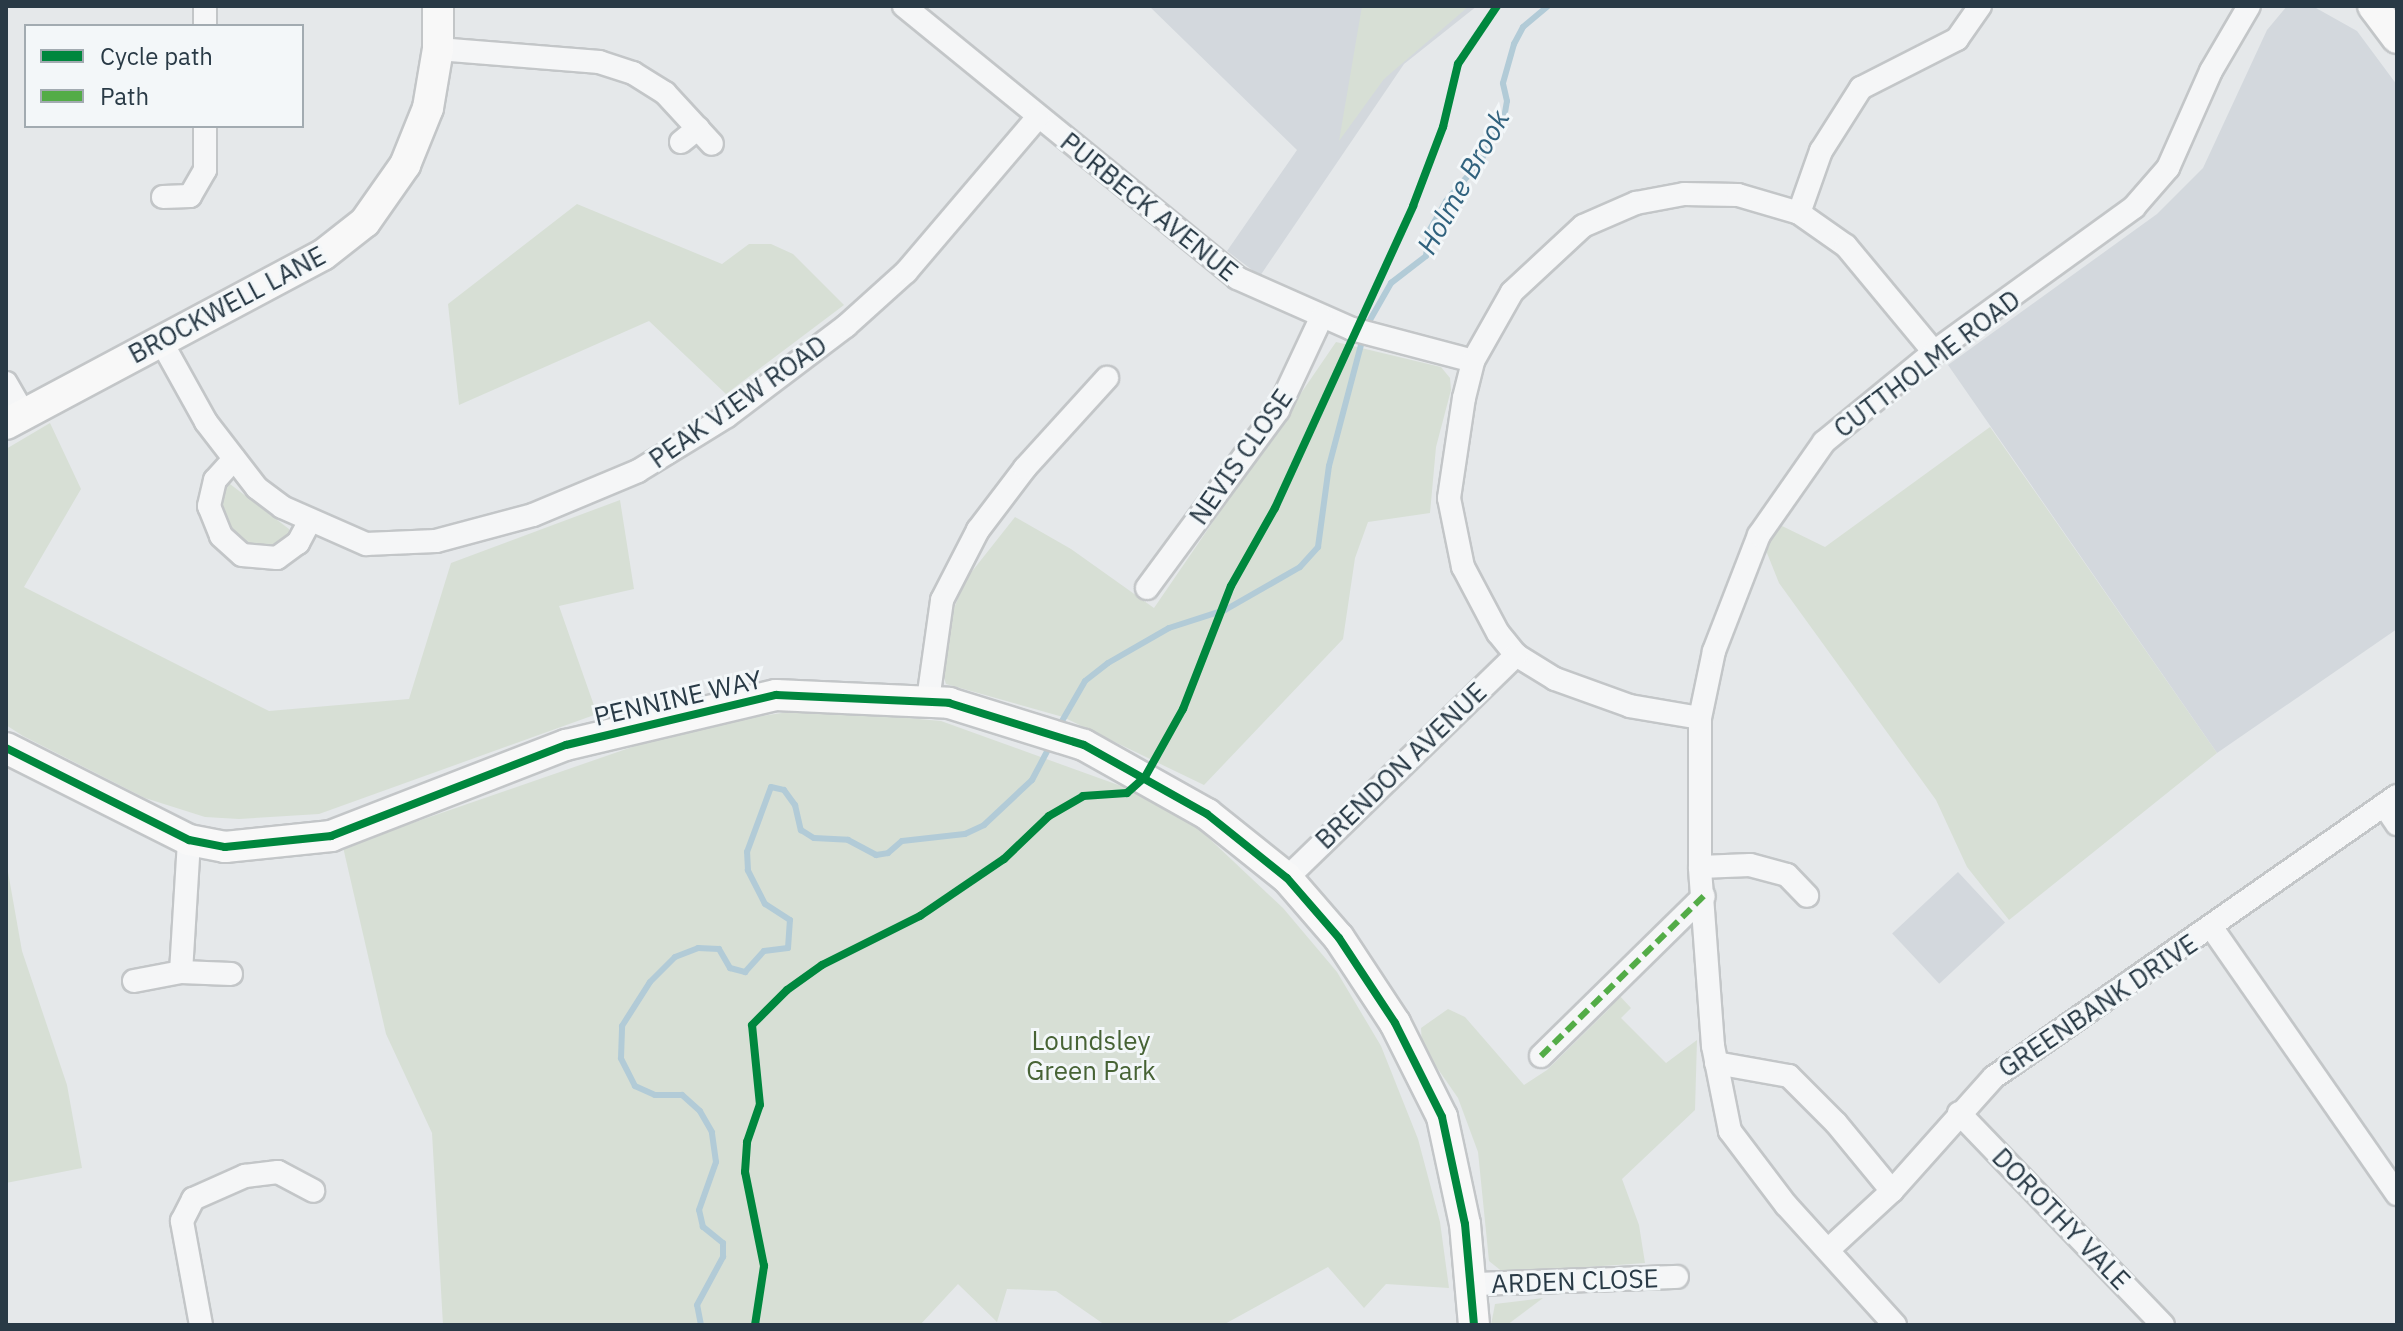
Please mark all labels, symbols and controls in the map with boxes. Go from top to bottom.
legend [24,24,304,128]
text: Cycle path [100,40,213,72]
text: Path [100,80,149,112]
water label: Holme Brook [1410,104,1516,260]
street label: PURBECK AVENUE [1054,126,1244,288]
street label: BROCKWELL LANE [123,240,331,370]
street label: CUTTHOLME ROAD [1828,284,2026,444]
street label: PEAK VIEW ROAD [643,329,833,475]
street label: NEVIS CLOSE [1183,383,1299,531]
street label: PENNINE WAY [591,664,765,732]
street label: BRENDON AVENUE [1309,677,1493,855]
street label: GREENBANK DRIVE [1993,928,2203,1084]
park label: Loundsley Green Park [1026,1025,1156,1086]
street label: DOROTHY VALE [1986,1142,2136,1296]
street label: ARDEN CLOSE [1491,1262,1659,1300]

